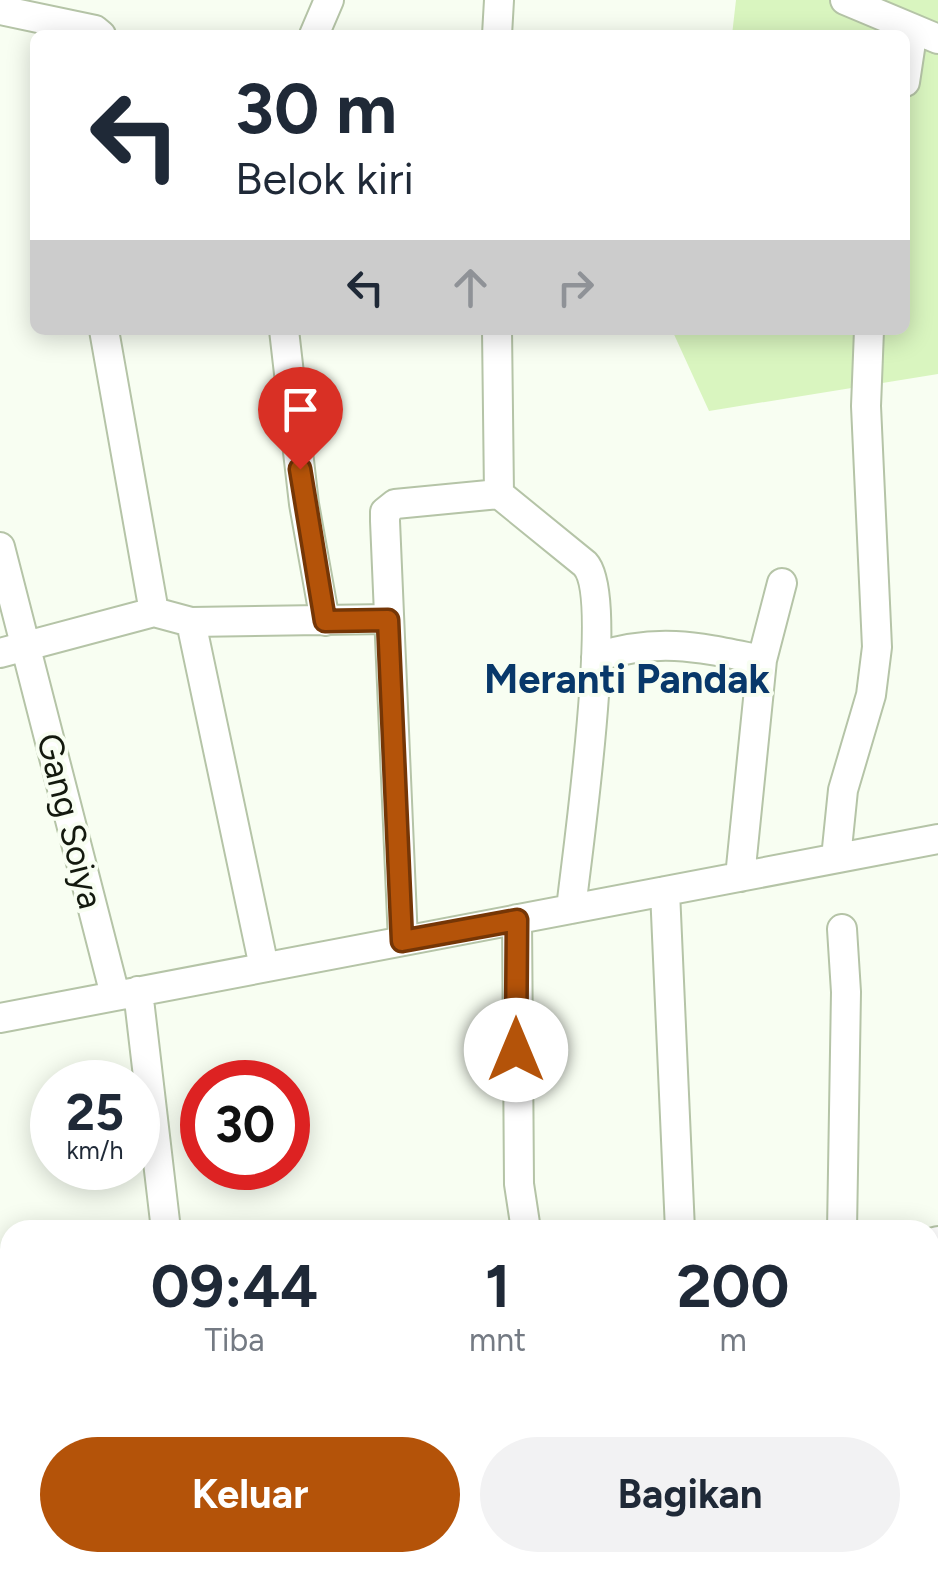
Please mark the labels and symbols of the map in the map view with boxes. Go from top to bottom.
pin [258,367,343,470]
district label: Meranti Pandak [484,655,771,703]
street label: Gang Soiya [28,729,112,913]
position arrow [464,998,568,1102]
speed limit sign: 30 [180,1060,310,1190]

